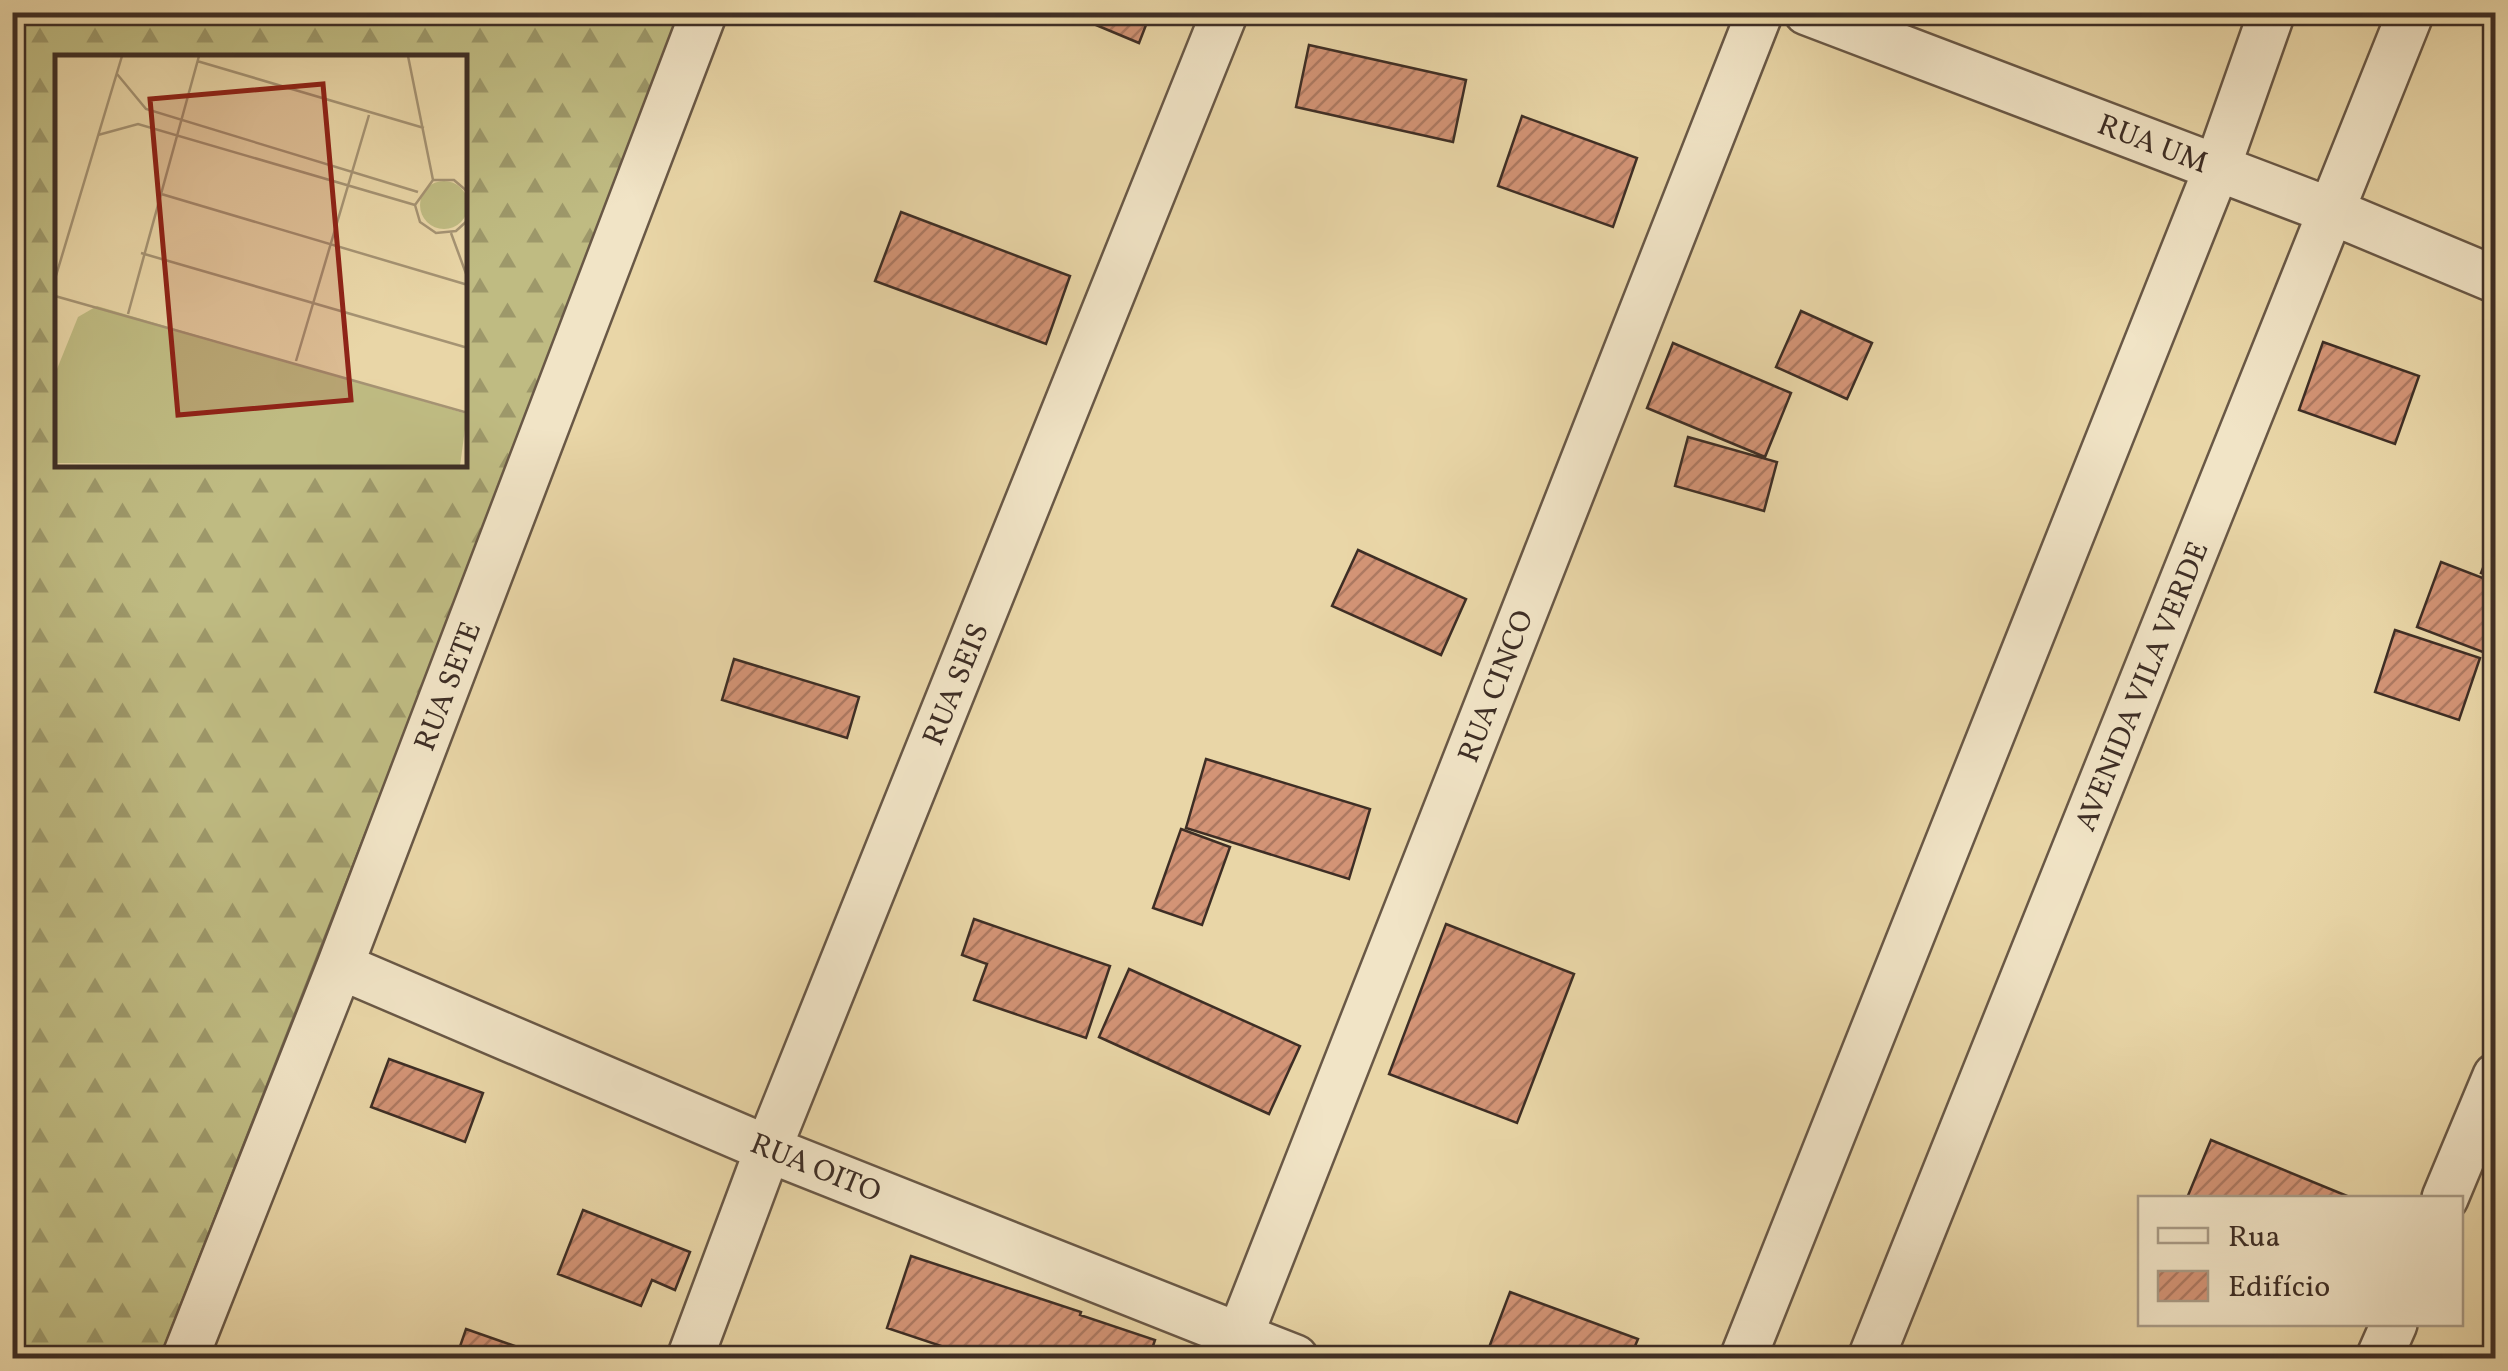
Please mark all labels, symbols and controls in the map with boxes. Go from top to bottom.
inset map [55,55,468,468]
street label: RUA UM [2091,105,2213,185]
street label: AVENIDA VILA VERDE [2066,536,2220,838]
street label: RUA CINCO [1449,604,1545,769]
street label: RUA SETE [405,616,493,757]
street label: RUA SEIS [913,617,1000,752]
street label: RUA OITO [744,1124,887,1214]
legend [2138,1196,2463,1326]
text: Rua [2228,1217,2280,1259]
text: Edifício [2228,1267,2330,1309]

